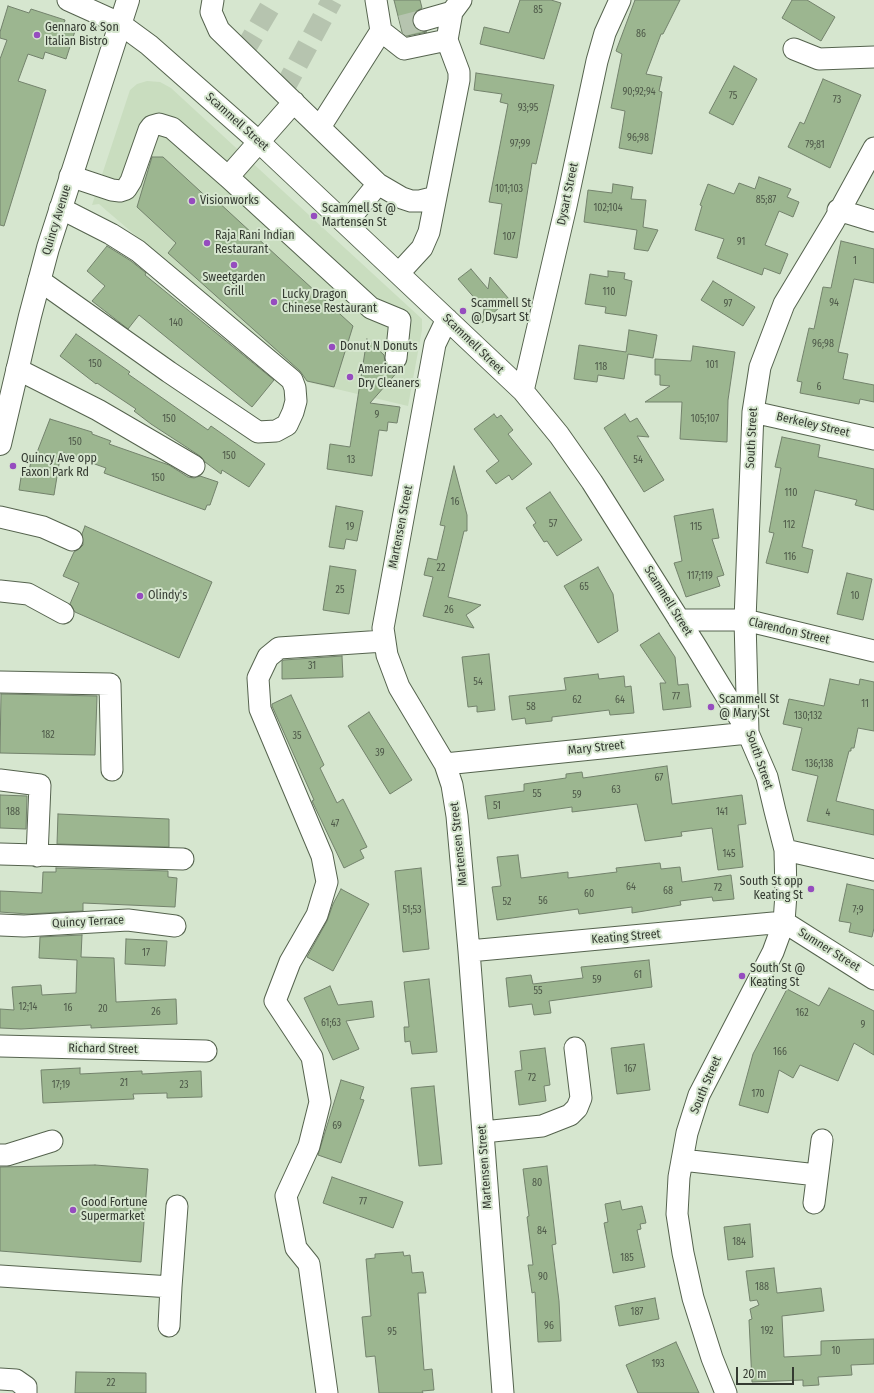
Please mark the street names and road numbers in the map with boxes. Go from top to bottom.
street label: Scammell Street [202,90,272,154]
street label: Dysart Street [554,161,582,227]
street label: Quincy Avenue [40,183,74,257]
street label: Scammell Street [439,311,507,377]
street label: South Street [743,407,761,469]
street label: Berkeley Street [775,410,851,440]
street label: Martensen Street [386,484,416,570]
street label: Scammell Street [641,563,695,639]
street label: Clarendon Street [747,615,831,647]
street label: South Street [742,729,776,791]
street label: Mary Street [567,738,625,758]
street label: Martensen Street [447,801,471,887]
street label: Quincy Terrace [52,913,124,931]
street label: Sumner Street [795,925,863,975]
street label: Keating Street [591,927,661,947]
street label: Richard Street [68,1041,138,1057]
street label: South Street [687,1054,725,1116]
street label: Martensen Street [475,1124,495,1210]

